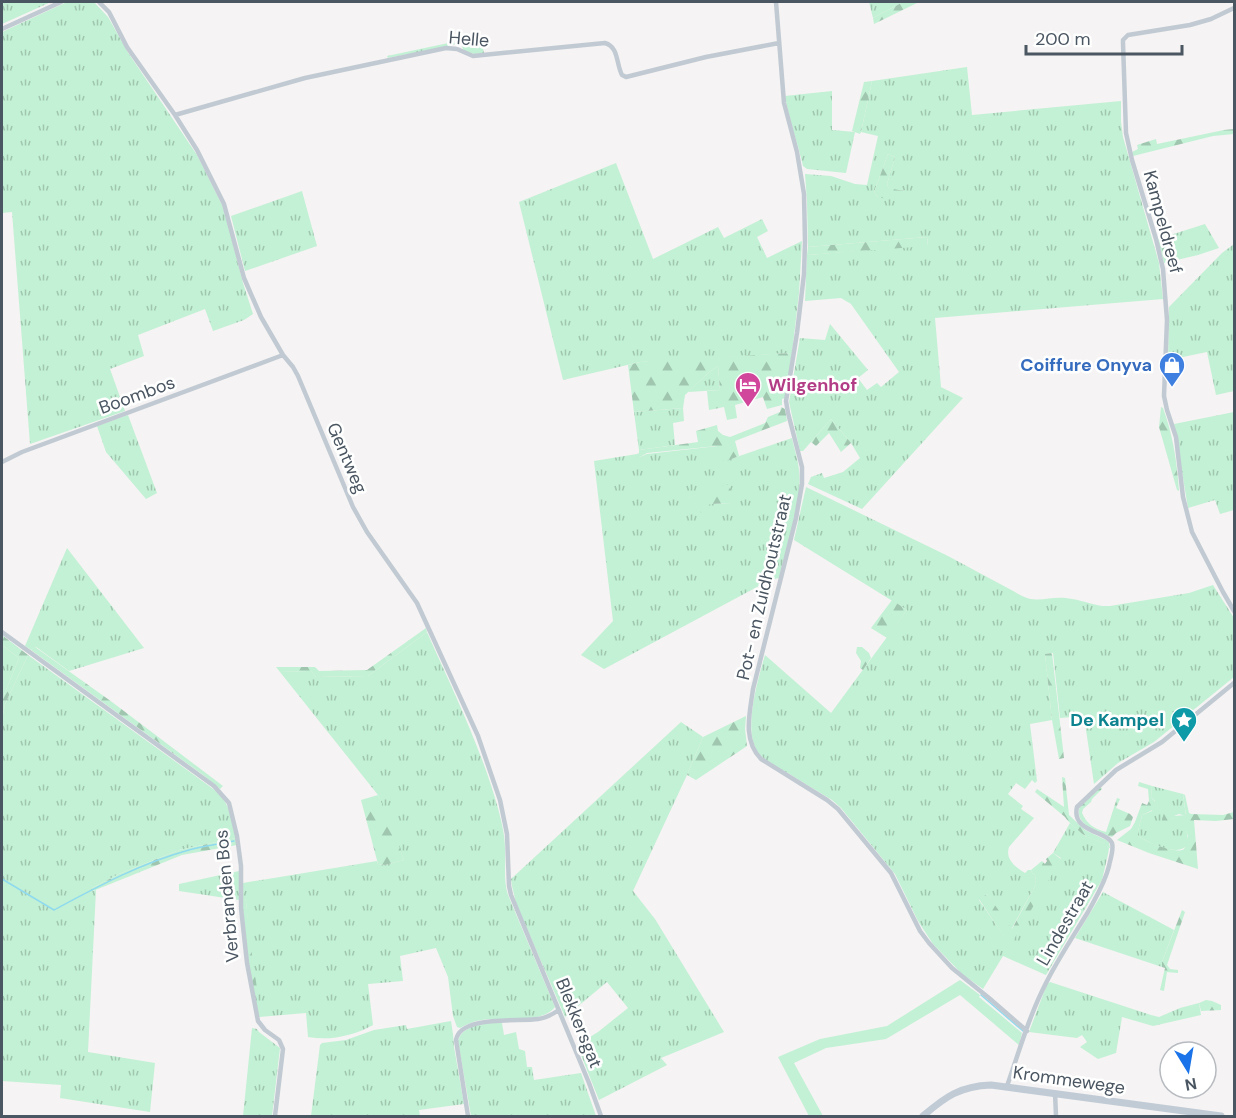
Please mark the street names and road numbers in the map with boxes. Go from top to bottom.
street label: Helle [448,25,490,53]
street label: Kampeldreef [1138,168,1188,276]
street label: Boombos [96,370,178,420]
street label: Gentweg [321,419,373,497]
street label: Pot- en Zuidhoutstraat [731,492,797,682]
street label: Verbranden Bos [209,829,245,963]
street label: Lindestraat [1031,876,1099,970]
street label: Blekkersgat [550,974,608,1072]
street label: Krommewege [1011,1060,1127,1100]

